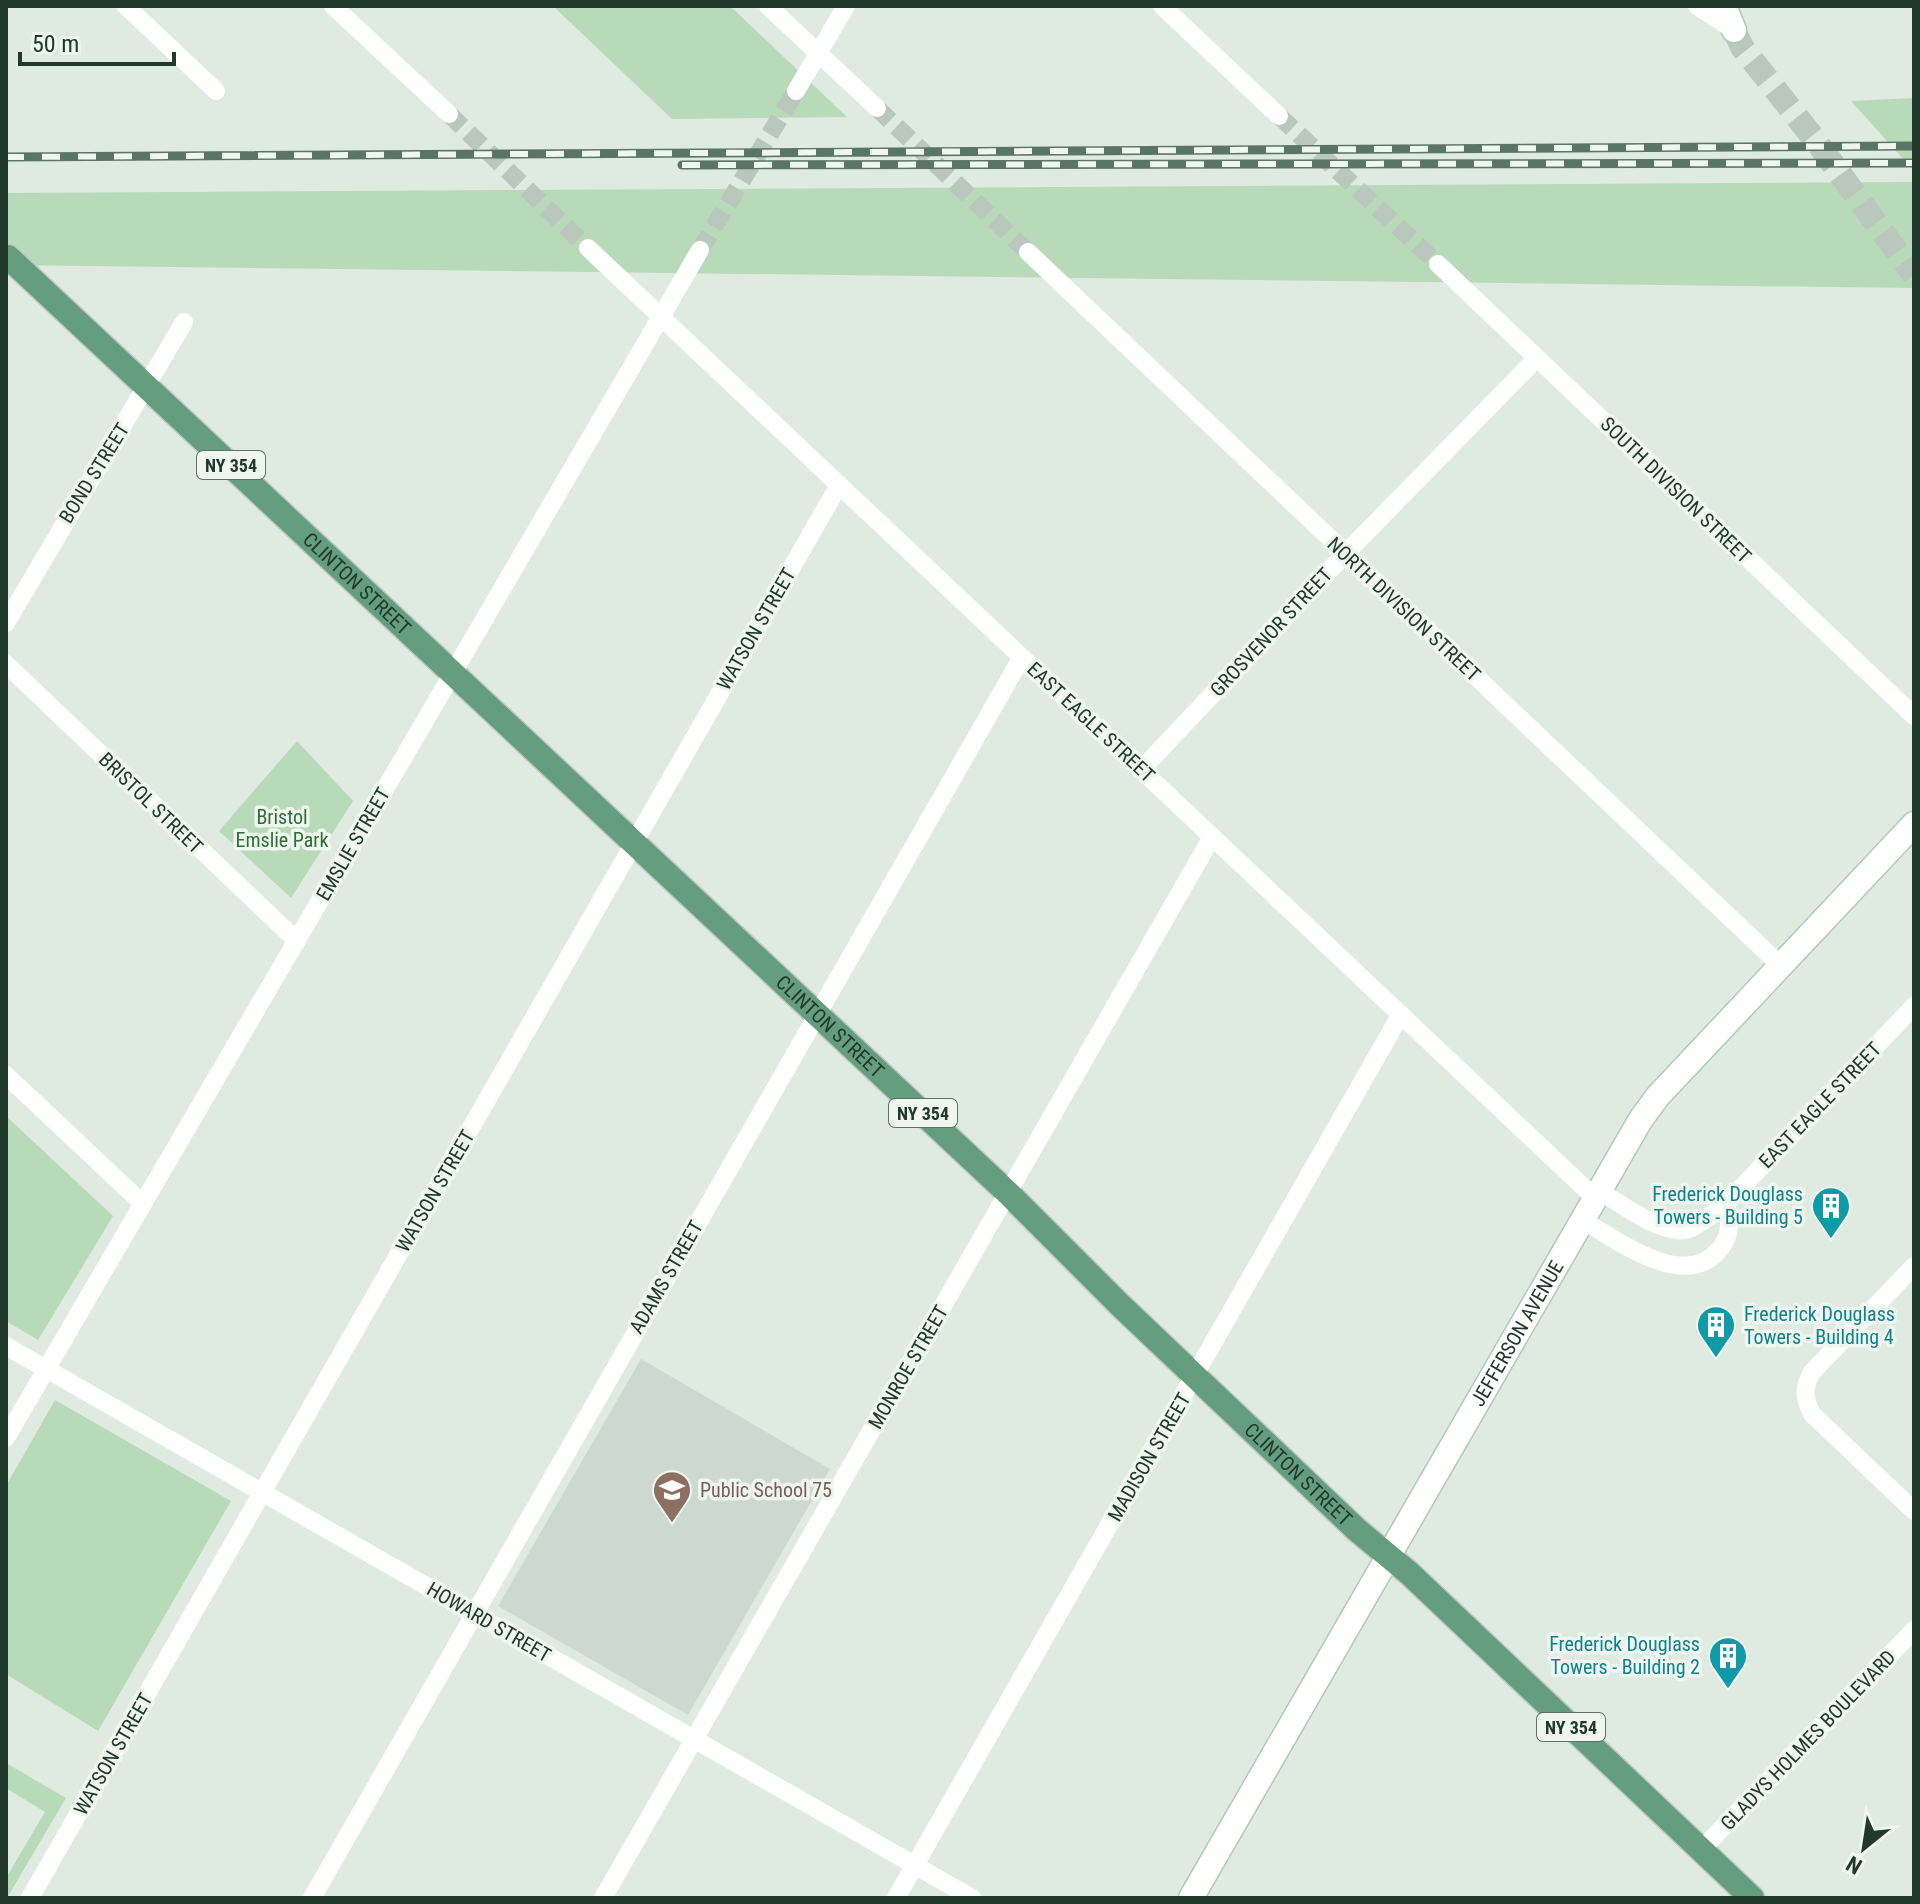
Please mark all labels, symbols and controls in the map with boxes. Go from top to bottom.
scale bar [20,16,174,66]
text: 50 m [32,30,79,58]
street label: SOUTH DIVISION STREET [1596,412,1756,568]
street label: BOND STREET [54,419,134,527]
road number: NY 354 [197,451,265,479]
street label: CLINTON STREET [298,527,416,640]
street label: NORTH DIVISION STREET [1322,532,1486,686]
street label: GROSVENOR STREET [1205,563,1337,701]
street label: WATSON STREET [711,564,801,694]
street label: EAST EAGLE STREET [1022,657,1160,787]
street label: BRISTOL STREET [94,747,208,859]
street label: EMSLIE STREET [311,783,395,905]
park label: Bristol Emslie Park [236,805,328,852]
street label: CLINTON STREET [771,970,889,1083]
street label: EAST EAGLE STREET [1754,1037,1886,1173]
road number: NY 354 [889,1099,957,1127]
street label: WATSON STREET [390,1126,480,1256]
place label: Frederick Douglass Towers - Building 5 [1652,1182,1803,1229]
building icon: Frederick Douglass Towers - Building 5 [1810,1185,1852,1240]
street label: ADAMS STREET [624,1216,708,1338]
street label: JEFFERSON AVENUE [1466,1256,1569,1411]
street label: MONROE STREET [863,1301,953,1433]
place label: Frederick Douglass Towers - Building 4 [1744,1302,1895,1349]
building icon: Frederick Douglass Towers - Building 4 [1695,1304,1737,1359]
street label: MADISON STREET [1102,1388,1196,1526]
street label: CLINTON STREET [1240,1418,1357,1531]
school or university icon: Public School 75 [651,1469,693,1524]
place label: Public School 75 [700,1478,832,1502]
street label: HOWARD STREET [423,1577,555,1667]
place label: Frederick Douglass Towers - Building 2 [1549,1632,1700,1679]
building icon: Frederick Douglass Towers - Building 2 [1707,1635,1749,1690]
street label: GLADYS HOLMES BOULEVARD [1716,1645,1900,1835]
street label: WATSON STREET [68,1689,158,1819]
road number: NY 354 [1537,1713,1605,1741]
north arrow [1824,1808,1904,1888]
text: N [1842,1851,1866,1879]

